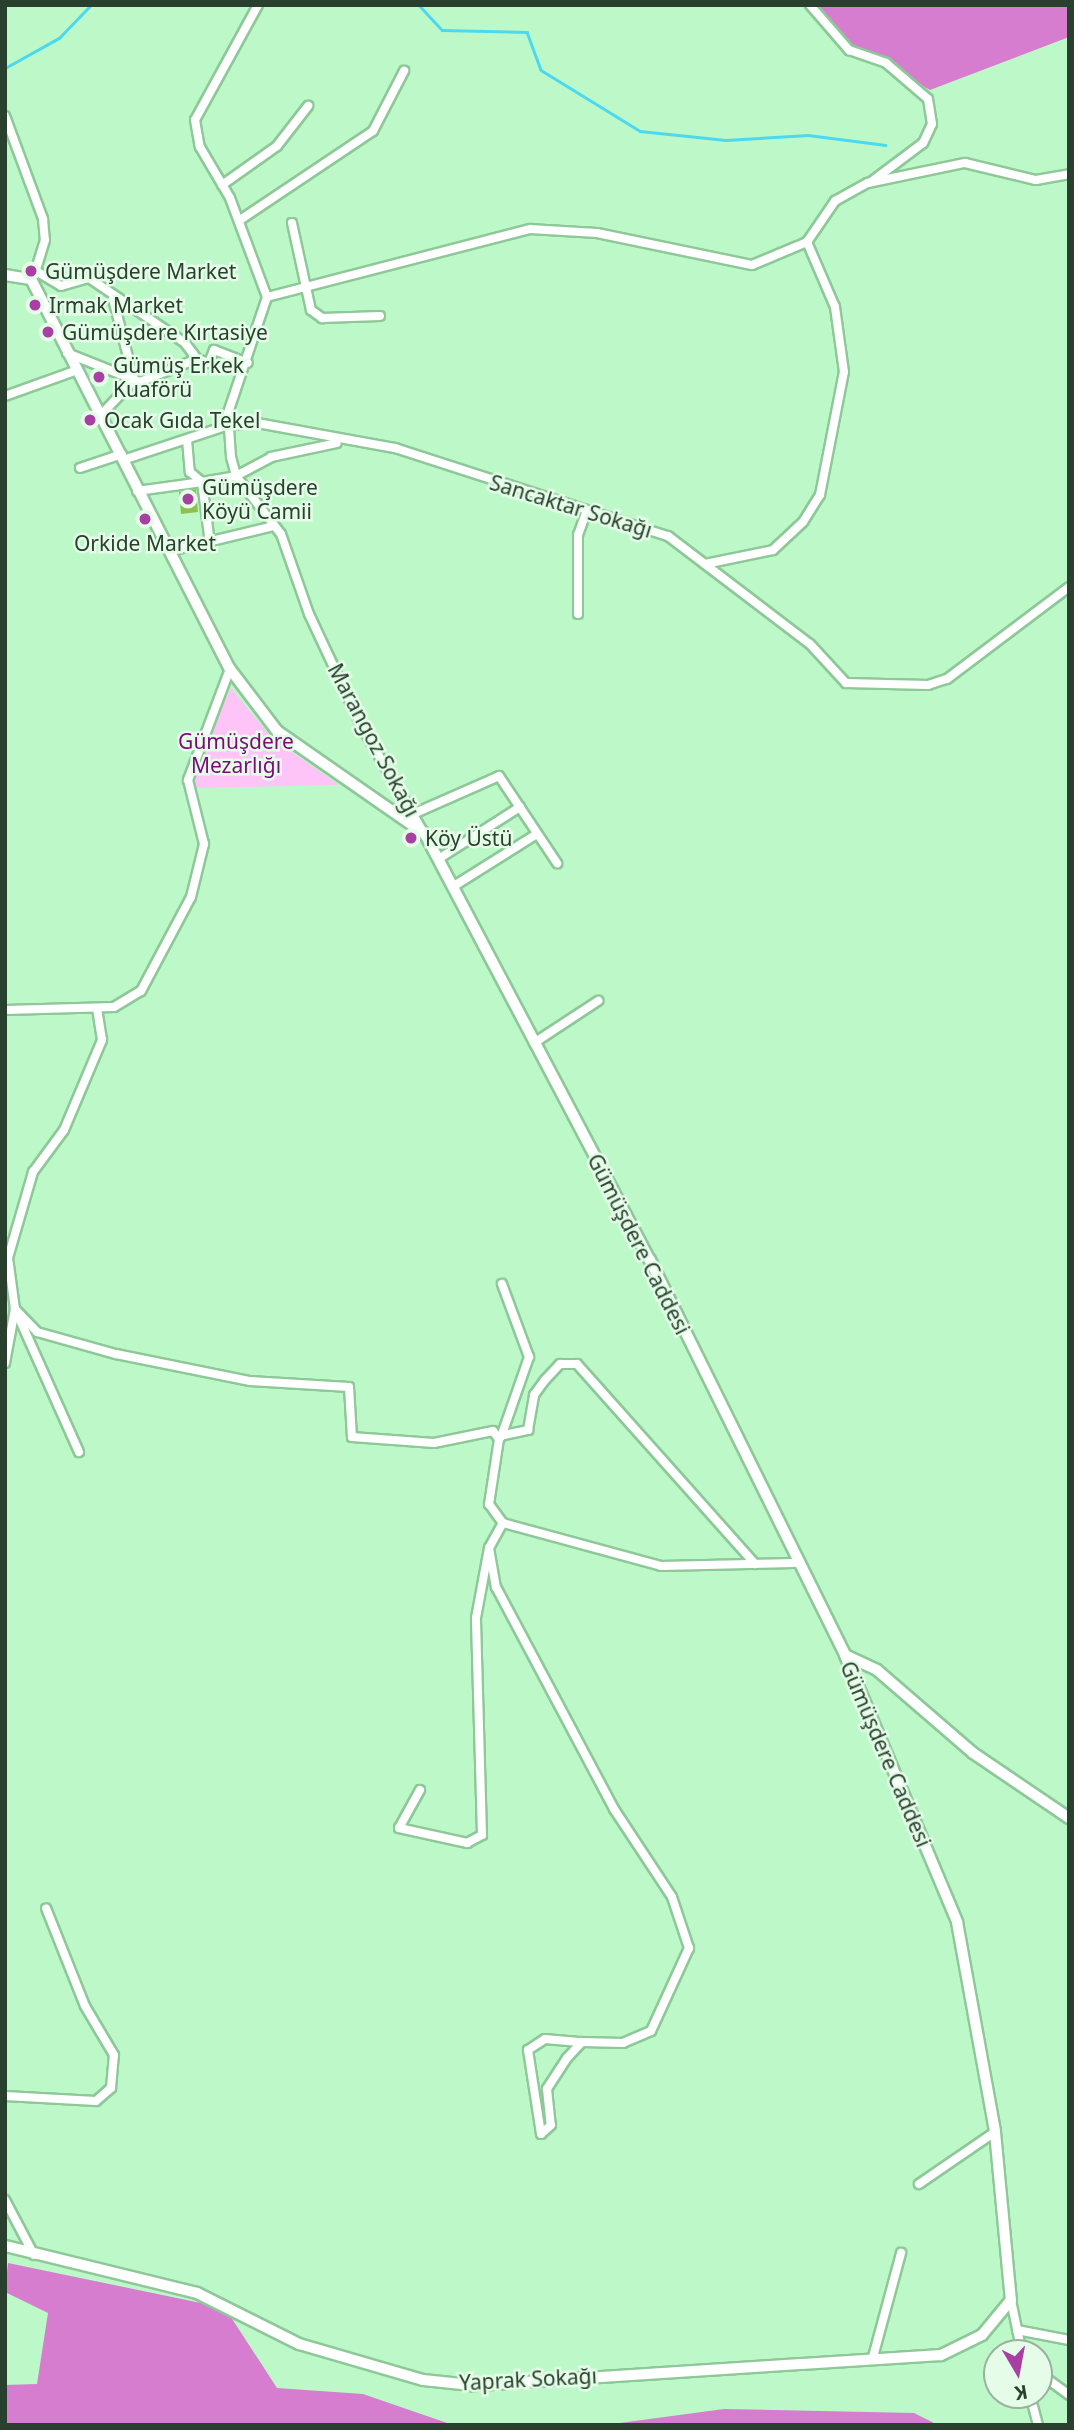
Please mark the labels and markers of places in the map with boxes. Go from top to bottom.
place label: Gümüşdere Market [45,258,236,284]
marker: Gümüşdere Market [23,263,39,279]
place label: Irmak Market [49,292,183,318]
marker: Irmak Market [27,297,43,313]
place label: Gümüşdere Kırtasiye [62,319,268,345]
marker: Gümüşdere Kırtasiye [40,324,56,340]
place label: Gümüş Erkek Kuaförü [113,352,244,402]
marker: Gümüş Erkek Kuaförü [91,369,107,385]
place label: Ocak Gıda Tekel [104,407,260,433]
marker: Ocak Gıda Tekel [82,412,98,428]
place label: Gümüşdere Köyü Camii [202,474,318,524]
marker: Gümüşdere Köyü Camii [180,491,196,507]
marker: Orkide Market [137,511,153,527]
place label: Orkide Market [74,530,216,556]
place label: Köy Üstü [425,825,512,851]
marker: Köy Üstü [403,830,419,846]

